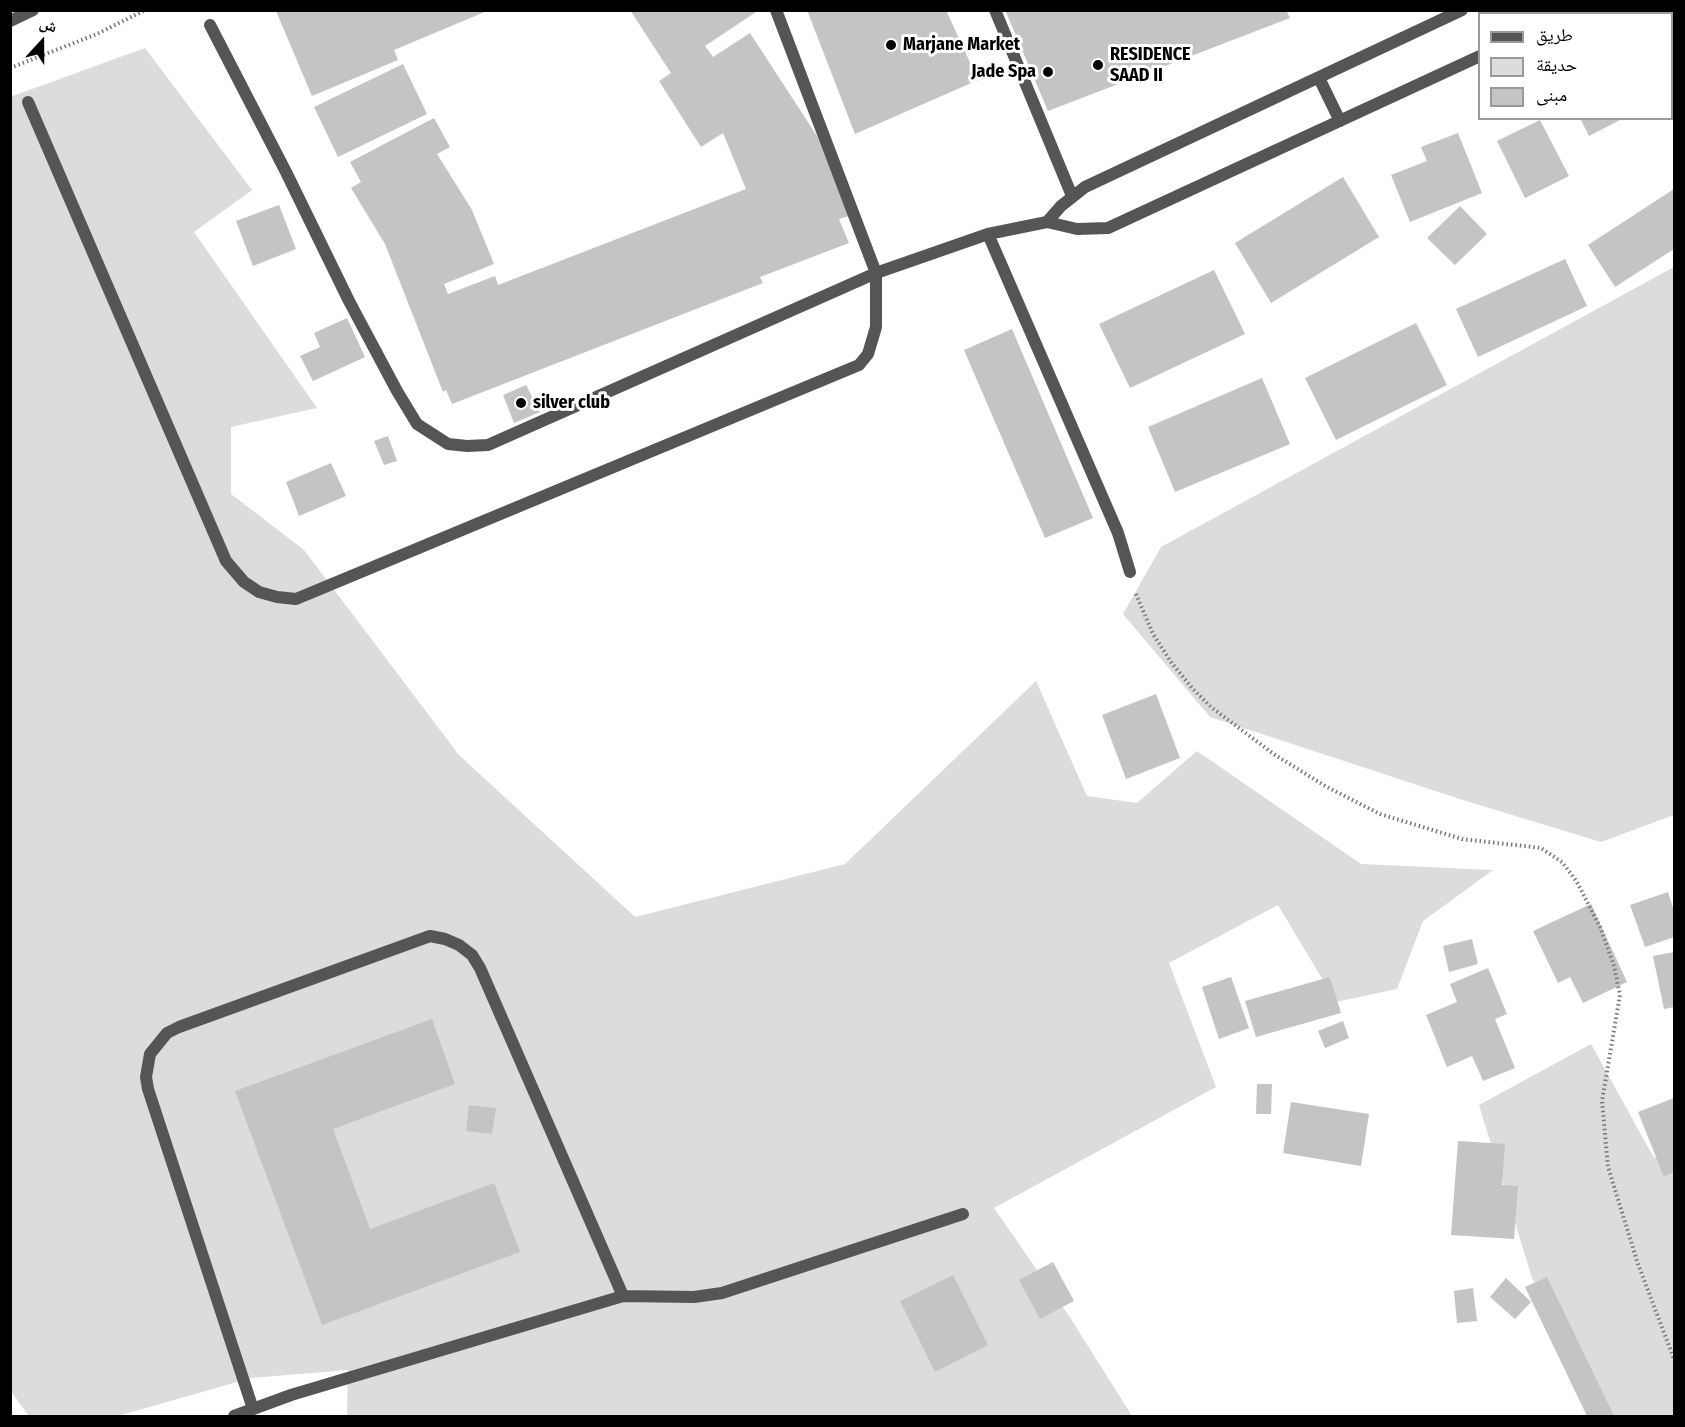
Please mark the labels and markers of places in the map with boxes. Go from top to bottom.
place label: Marjane Market [903,34,1020,56]
marker: Marjane Market [884,38,898,52]
place label: RESIDENCE SAAD II [1110,44,1191,86]
marker: RESIDENCE SAAD II [1091,58,1105,72]
place label: Jade Spa [971,61,1036,83]
marker: Jade Spa [1041,65,1055,79]
place label: silver club [533,392,610,414]
marker: silver club [514,396,528,410]

